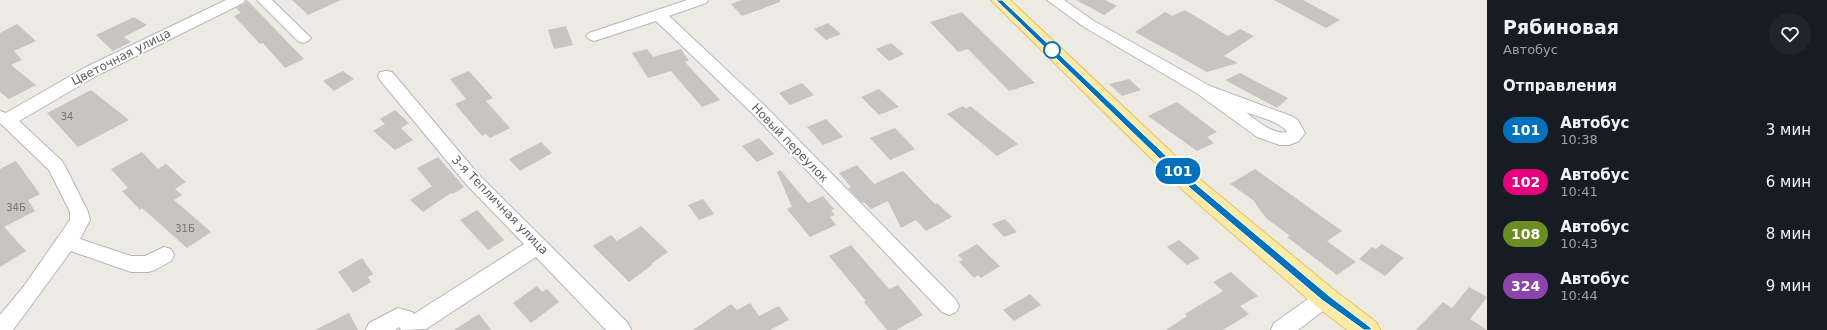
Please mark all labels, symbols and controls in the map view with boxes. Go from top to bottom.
button: heart [1769,13,1811,55]
text: Рябиновая [1503,16,1619,38]
street label: Цветочная улица [69,26,173,88]
unlabelled marker [1043,41,1061,59]
text: Автобус [1503,42,1558,57]
text: Отправления [1503,77,1617,95]
street label: Новый переулок [749,101,831,185]
house number: 34 [61,111,73,122]
text: Автобус [1560,114,1629,132]
text: 3 мин [1766,121,1811,139]
text: 101 [1511,122,1540,138]
text: 10:38 [1560,132,1598,147]
street label: 3-я Тепличная улица [449,152,551,258]
line badge: 101 [1155,158,1201,184]
text: 101 [1163,163,1193,179]
text: Автобус [1560,166,1629,184]
text: 6 мин [1766,173,1811,191]
text: 102 [1511,174,1540,190]
text: 10:41 [1560,184,1598,199]
house number: 34Б [6,202,26,213]
text: Автобус [1560,218,1629,236]
house number: 31Б [175,223,195,234]
text: 8 мин [1766,225,1811,243]
text: 108 [1511,226,1540,242]
text: 10:43 [1560,236,1598,251]
text: Автобус [1560,270,1629,288]
text: 9 мин [1766,277,1811,295]
text: 324 [1511,278,1540,294]
text: 10:44 [1560,288,1598,303]

